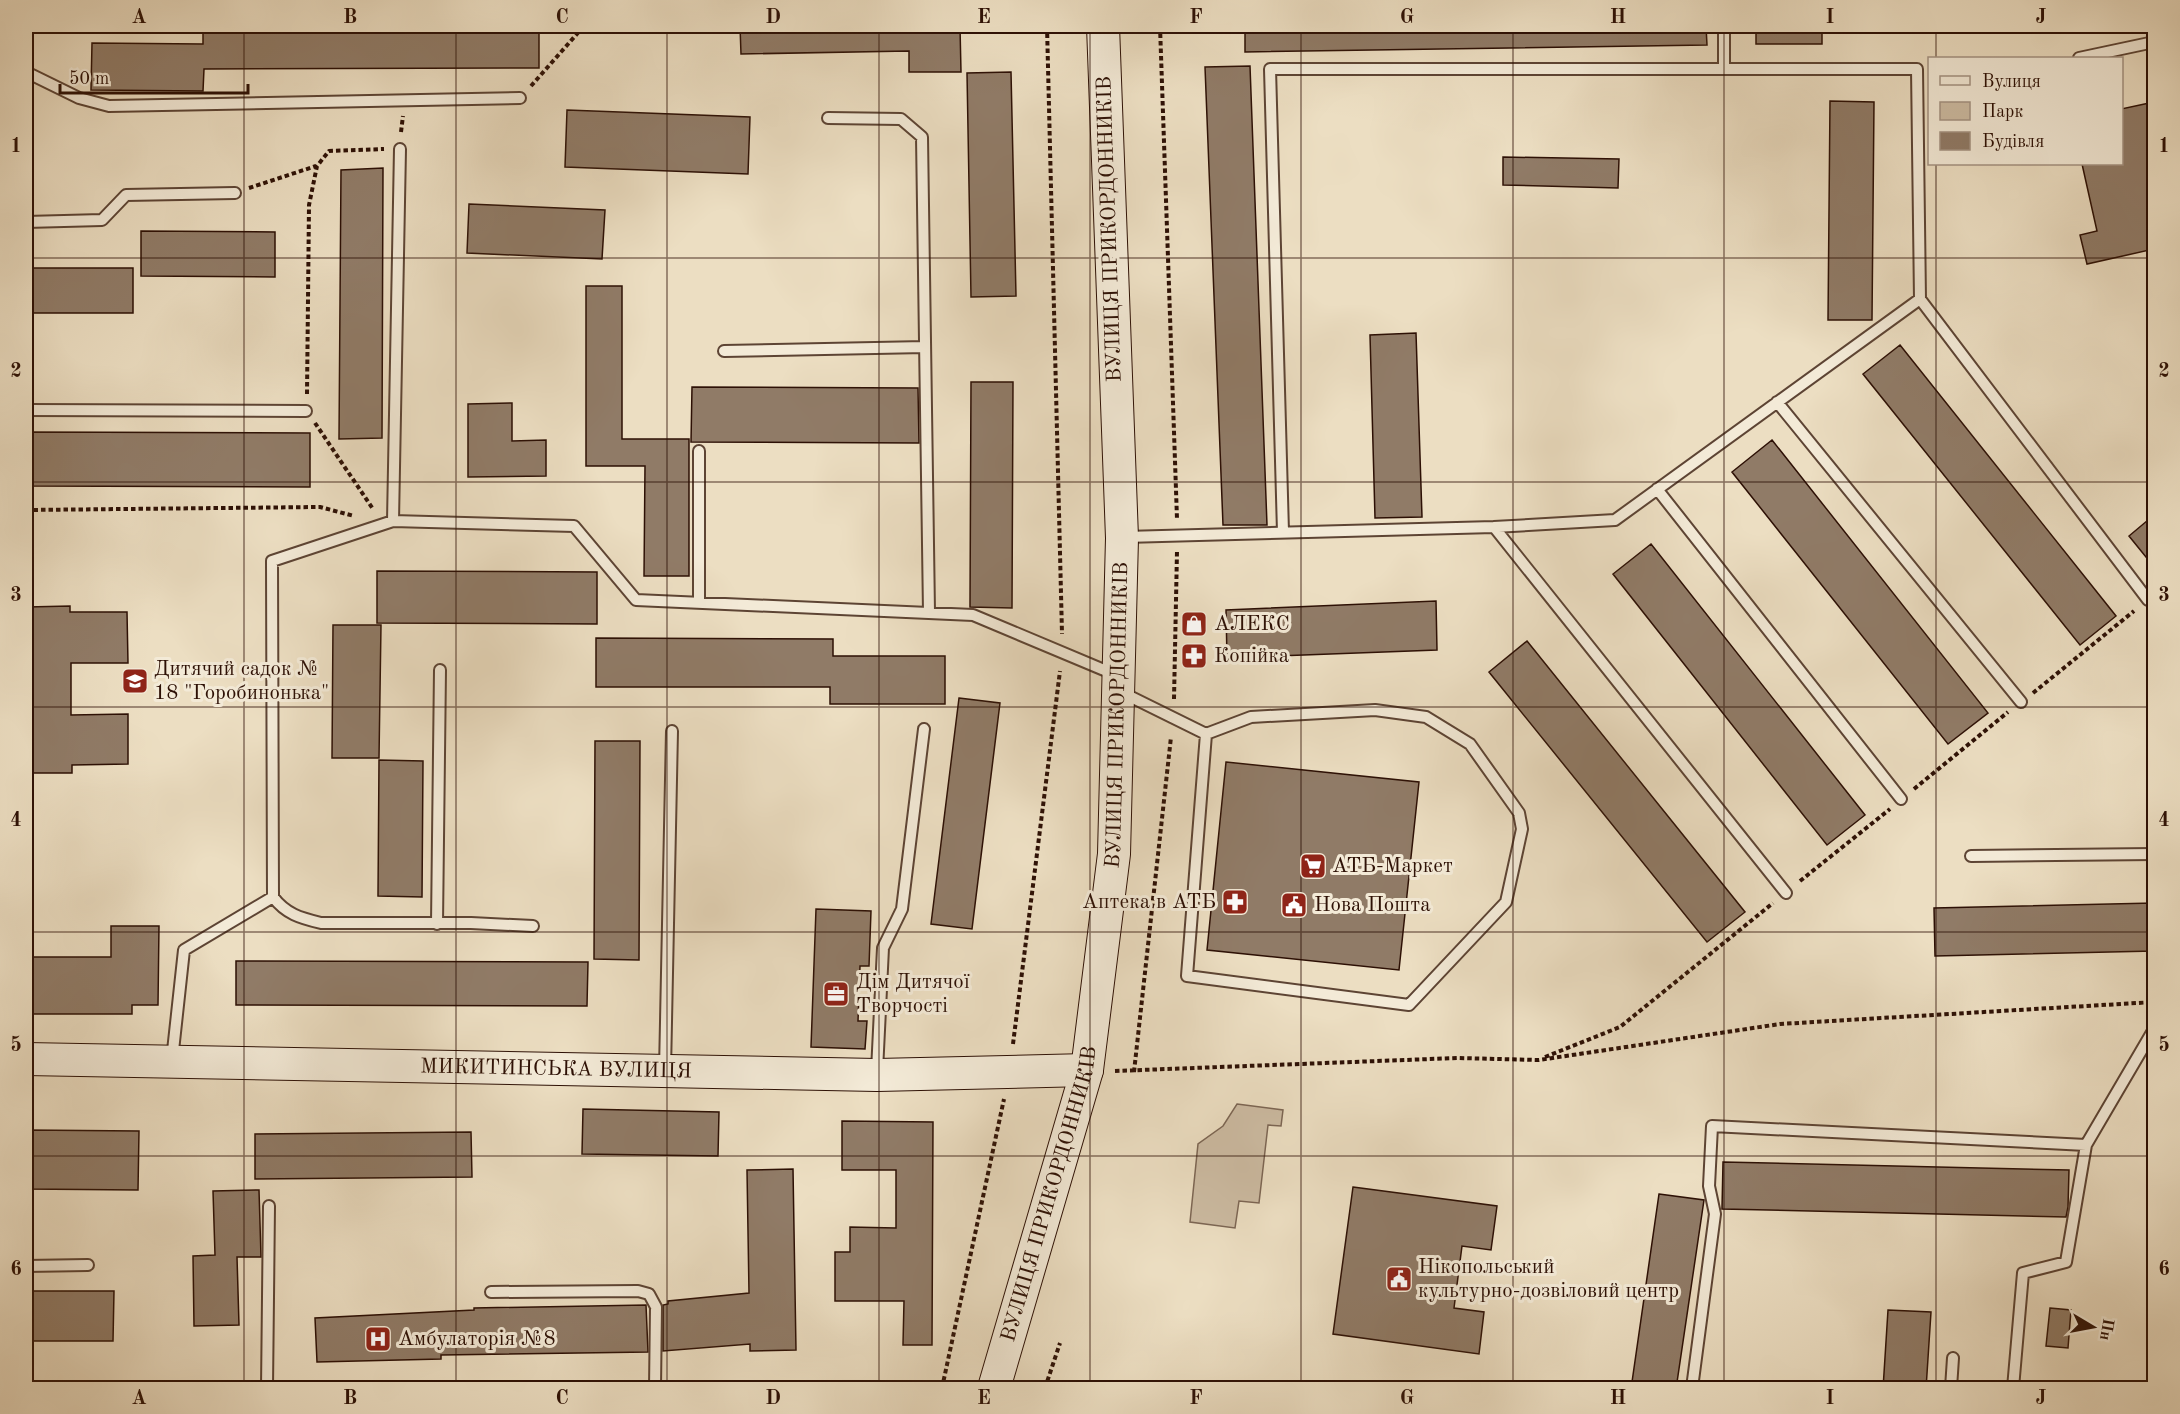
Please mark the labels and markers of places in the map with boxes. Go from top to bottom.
shop icon: АЛЕКС [1179,609,1209,639]
place label: АЛЕКС [1214,614,1290,635]
pharmacy icon: Копійка [1179,641,1209,671]
place label: Копійка [1214,646,1289,667]
place label: Дитячий садок № 18 "Горобинонька" [154,659,329,704]
school or university icon: Дитячий садок № 18 "Горобинонька" [120,666,150,696]
supermarket icon: АТБ-Маркет [1298,851,1328,881]
place label: АТБ-Маркет [1332,856,1453,877]
pharmacy icon: Аптека в АТБ [1220,887,1250,917]
public building icon: Нова Пошта [1279,890,1309,920]
place label: Аптека в АТБ [1082,892,1216,913]
place label: Нова Пошта [1314,895,1431,916]
place label: Дім Дитячої Творчості [856,972,970,1017]
office icon: Дім Дитячої Творчості [821,979,851,1009]
place label: Нікопольський культурно-дозвіловий центр [1418,1257,1679,1302]
public building icon: Нікопольський культурно-дозвіловий центр [1384,1264,1414,1294]
hospital icon: Амбулаторія №8 [363,1324,393,1354]
place label: Амбулаторія №8 [398,1329,556,1350]

